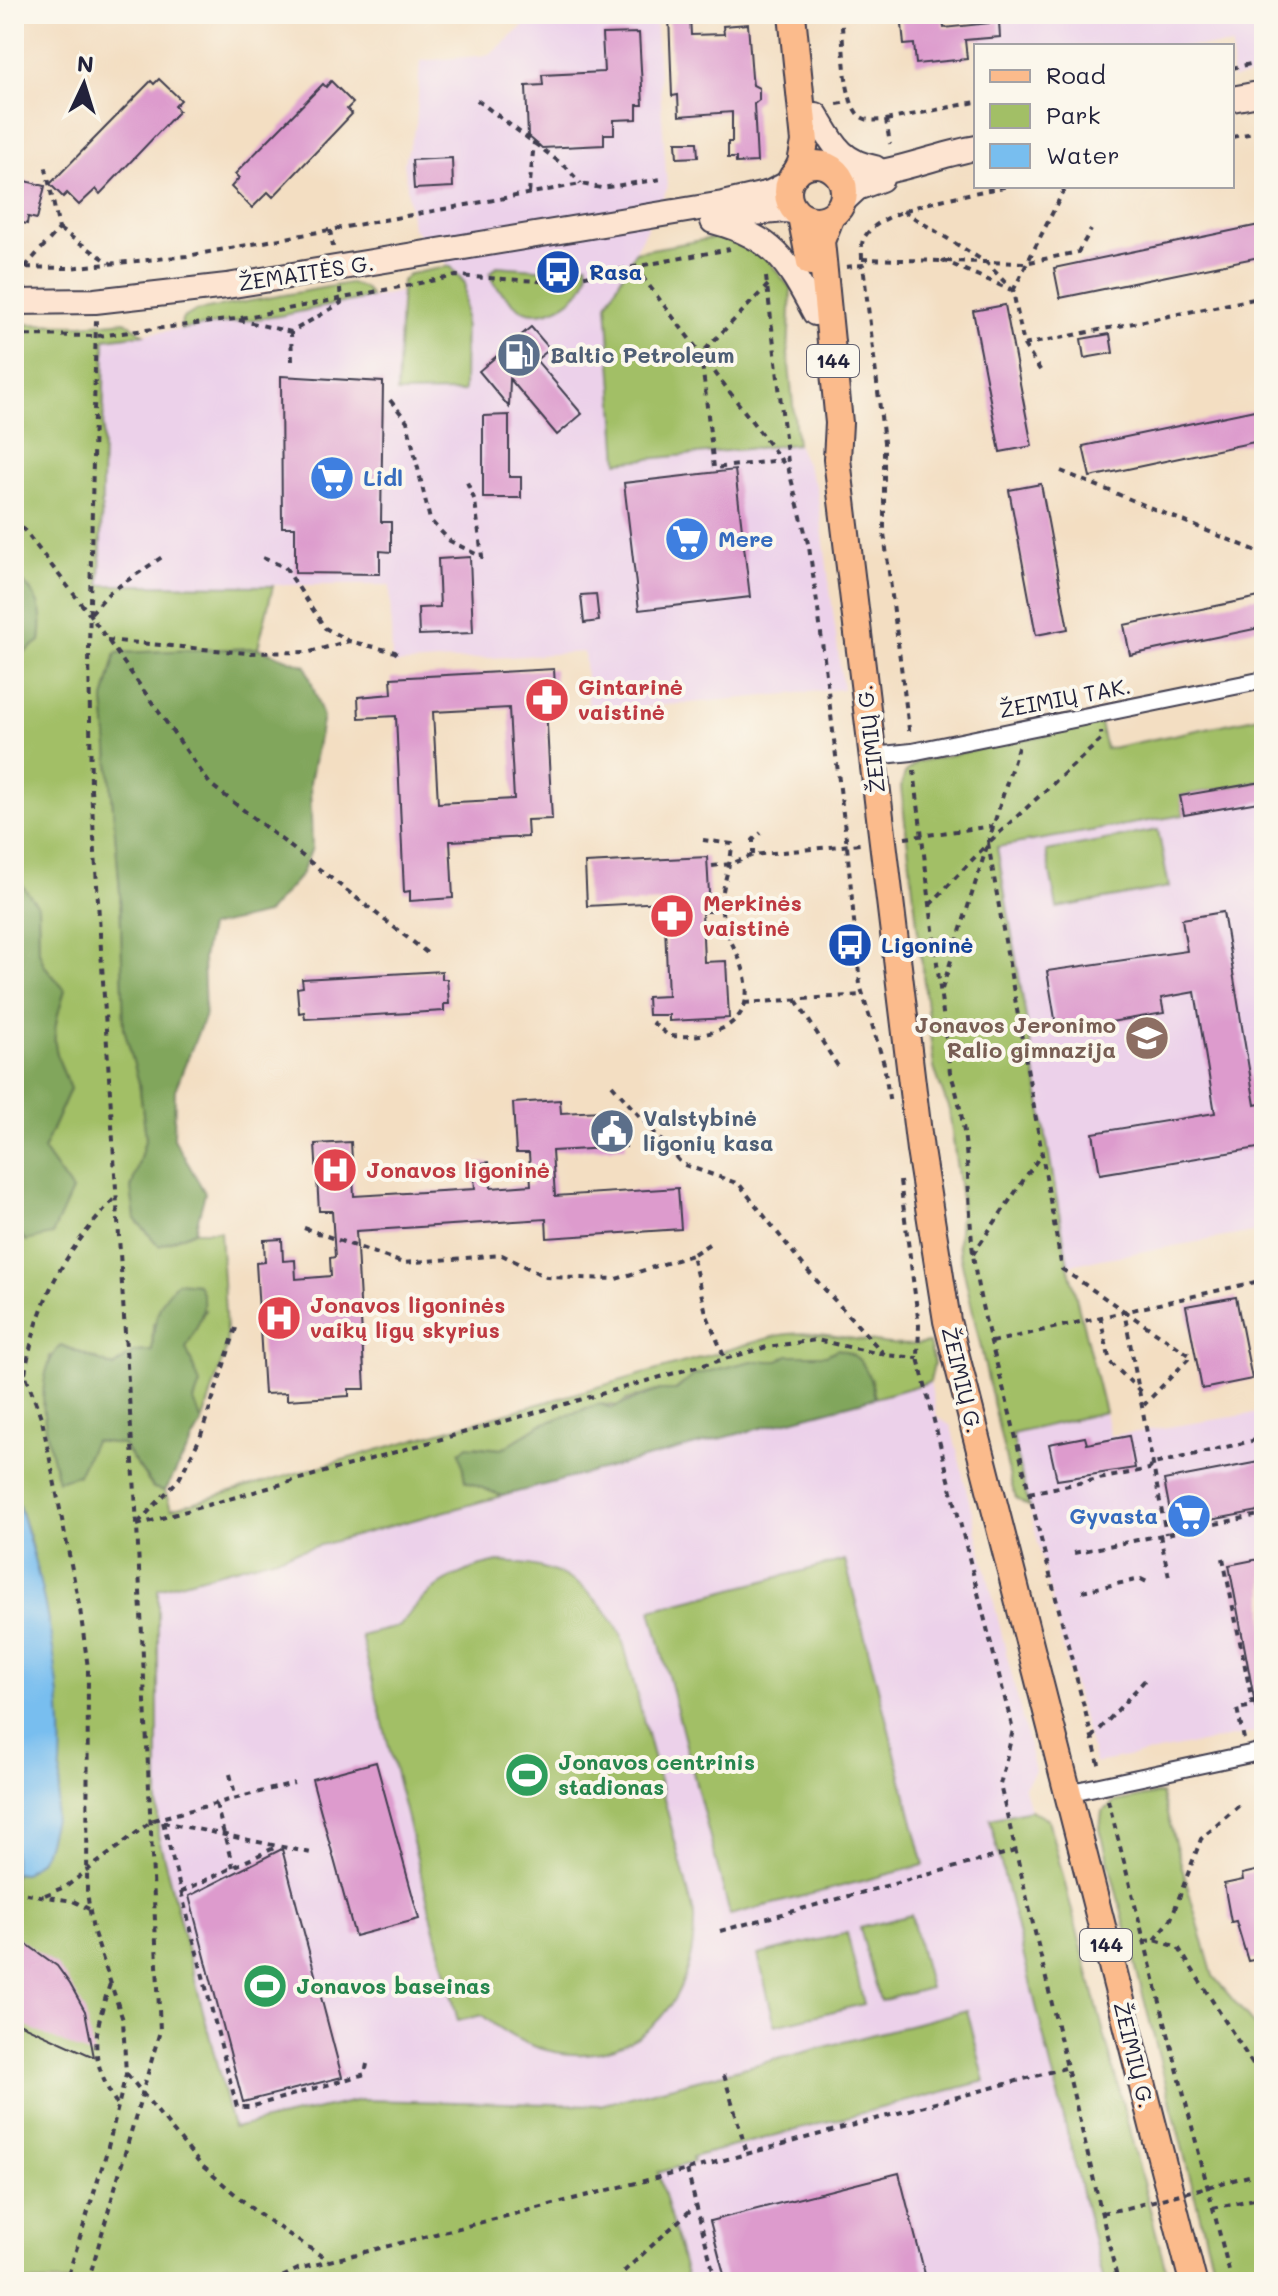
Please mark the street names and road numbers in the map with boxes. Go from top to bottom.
street label: ŽEMAITĖS G. [236,247,376,298]
road number: 144 [807,345,859,377]
street label: ŽEIMIŲ TAK. [997,671,1133,724]
street label: ŽEIMIŲ G. [849,683,892,795]
street label: ŽEIMIŲ G. [935,1324,990,1436]
road number: 144 [1080,1929,1132,1961]
street label: ŽEIMIŲ G. [1107,1999,1162,2111]

